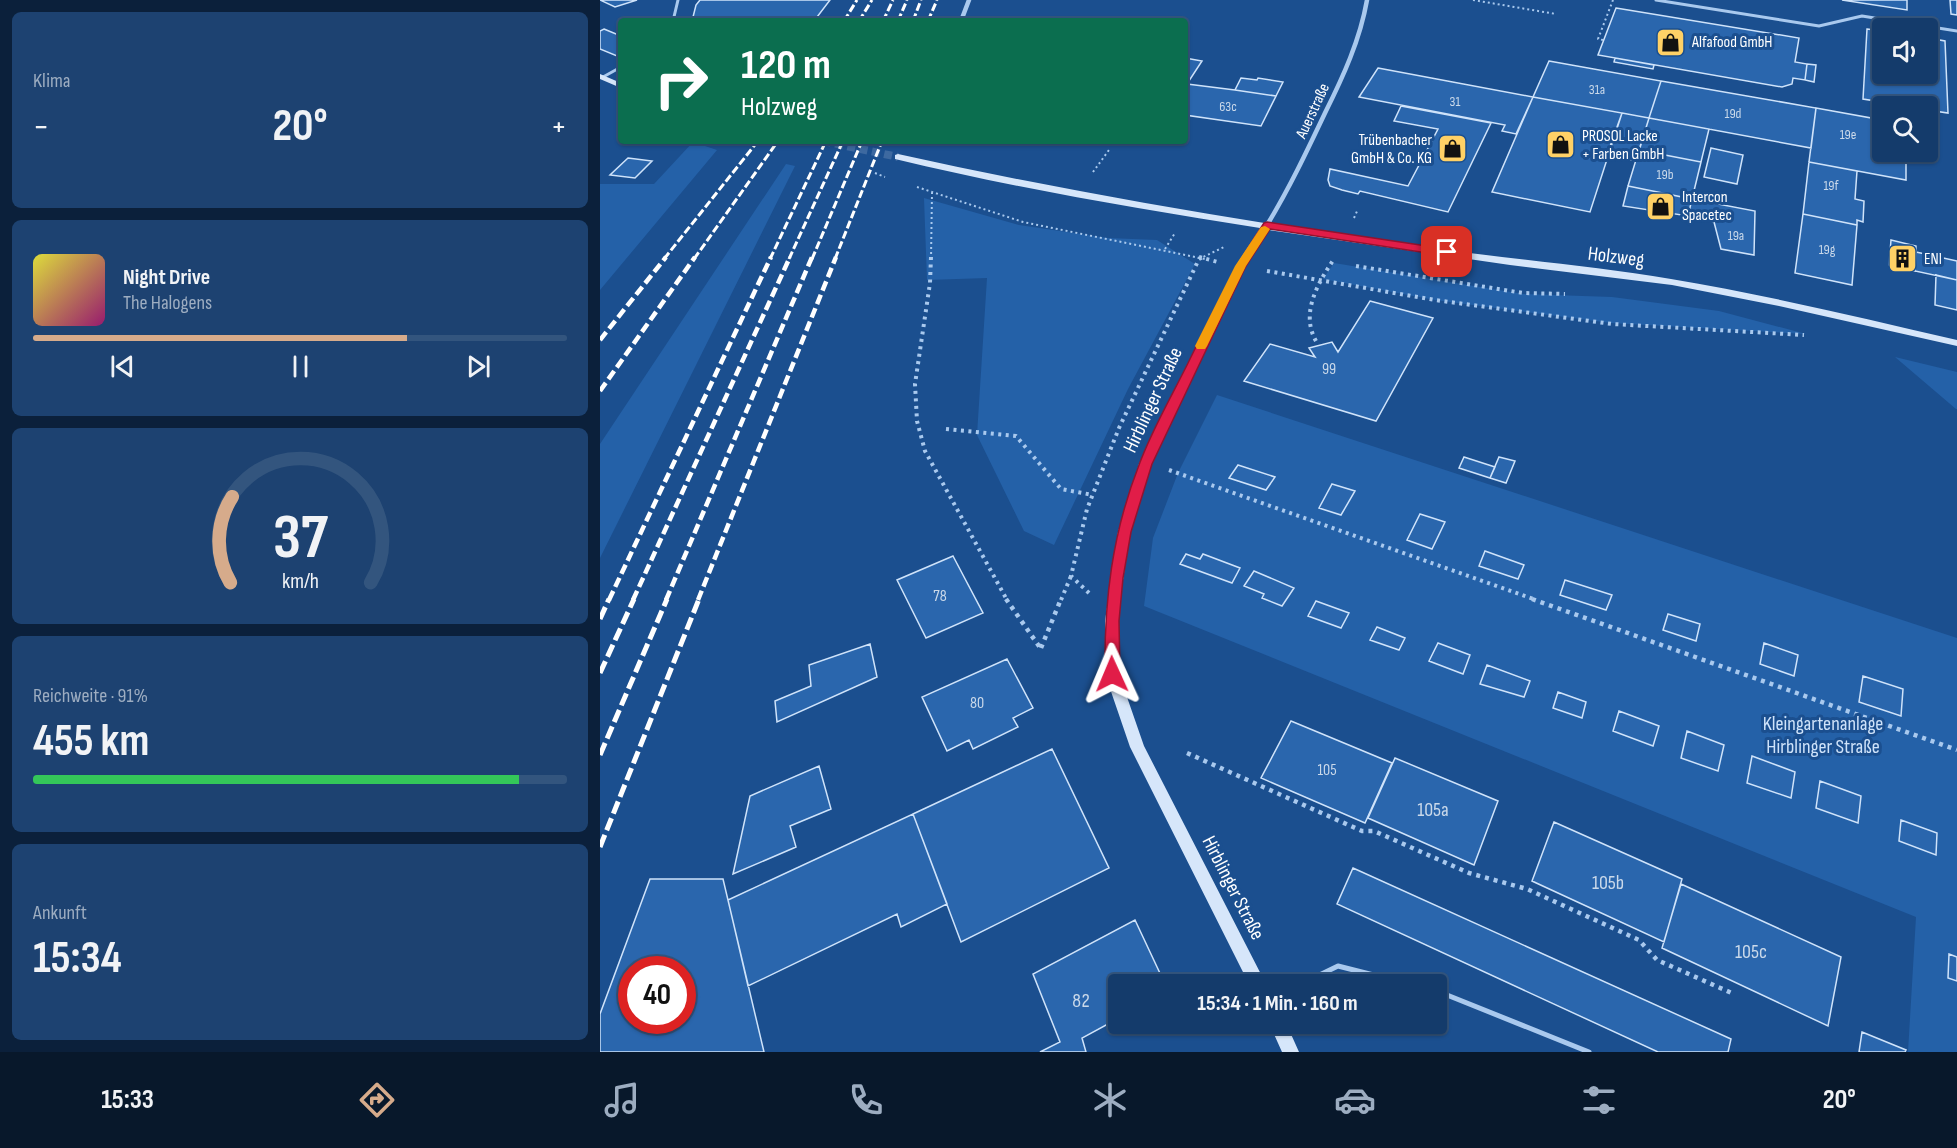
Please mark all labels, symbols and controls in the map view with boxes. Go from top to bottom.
map controls [1872,18,1938,162]
button: sound [1872,18,1938,84]
shop icon: Alfafood GmbH [1655,26,1687,58]
place label: Alfafood GmbH [1691,33,1772,52]
text: 120 m [741,40,831,91]
icon: right [642,42,720,120]
text: Klima [33,69,71,93]
street label: Auerstraße [1292,80,1334,142]
house number: 31a [1589,81,1605,98]
text: Holzweg [741,91,817,123]
house number: 31 [1450,93,1460,110]
button: search [1872,96,1938,162]
house number: 63c [1219,98,1237,115]
text: 20° [272,99,328,154]
house number: 19d [1725,105,1742,122]
text: − [33,107,49,147]
text: + [551,107,567,147]
house number: 19e [1840,126,1856,143]
place label: PROSOL Lacke + Farben GmbH [1582,127,1664,164]
shop icon: PROSOL Lacke + Farben GmbH [1545,129,1577,161]
place label: Trübenbacher GmbH & Co. KG [1351,131,1432,168]
shop icon: Trübenbacher GmbH & Co. KG [1437,133,1469,165]
house number: 19b [1657,166,1674,183]
house number: 19f [1823,177,1840,194]
place label: Intercon Spacetec [1682,188,1732,225]
shop icon: Intercon Spacetec [1645,190,1677,222]
pin [1421,226,1472,277]
house number: 19a [1728,227,1744,244]
icon: arrive [1430,235,1463,268]
house number: 19g [1819,241,1836,258]
street label: Holzweg [1586,242,1646,272]
building icon: ENI [1887,243,1919,275]
place label: ENI [1924,250,1942,269]
text: Night Drive [123,264,210,291]
text: The Halogens [123,291,212,315]
street label: Hirblinger Straße [1118,344,1188,456]
icon: previous [106,350,139,383]
icon: pause [284,350,317,383]
icon: next [462,350,495,383]
house number: 99 [1322,360,1336,379]
text: 37 [272,501,328,576]
text: km/h [281,569,319,594]
house number: 78 [933,587,947,606]
position arrow [1080,642,1144,706]
text: Reichweite · 91% [33,684,148,708]
house number: 80 [970,694,984,713]
park label: Kleingartenanlage Hirblinger Straße [1763,712,1883,759]
text: 455 km [33,714,149,769]
house number: 105 [1317,761,1337,780]
house number: 105a [1417,798,1449,822]
street label: Hirblinger Straße [1197,832,1269,944]
house number: 105b [1592,871,1624,895]
text: Ankunft [33,901,87,925]
text: 15:34 [33,931,122,986]
house number: 105c [1735,940,1767,964]
speed limit sign: 40 [618,956,696,1034]
house number: 82 [1072,989,1090,1013]
text: 15:34 · 1 Min. · 160 m [1197,990,1358,1017]
icon: directions [356,1079,398,1121]
icon: music [601,1079,643,1121]
icon: phone [845,1079,887,1121]
icon: climate [1089,1079,1131,1121]
icon: car [1334,1079,1376,1121]
icon: filters [1578,1079,1620,1121]
text: 15:33 [101,1084,154,1116]
text: 20° [1823,1084,1856,1116]

